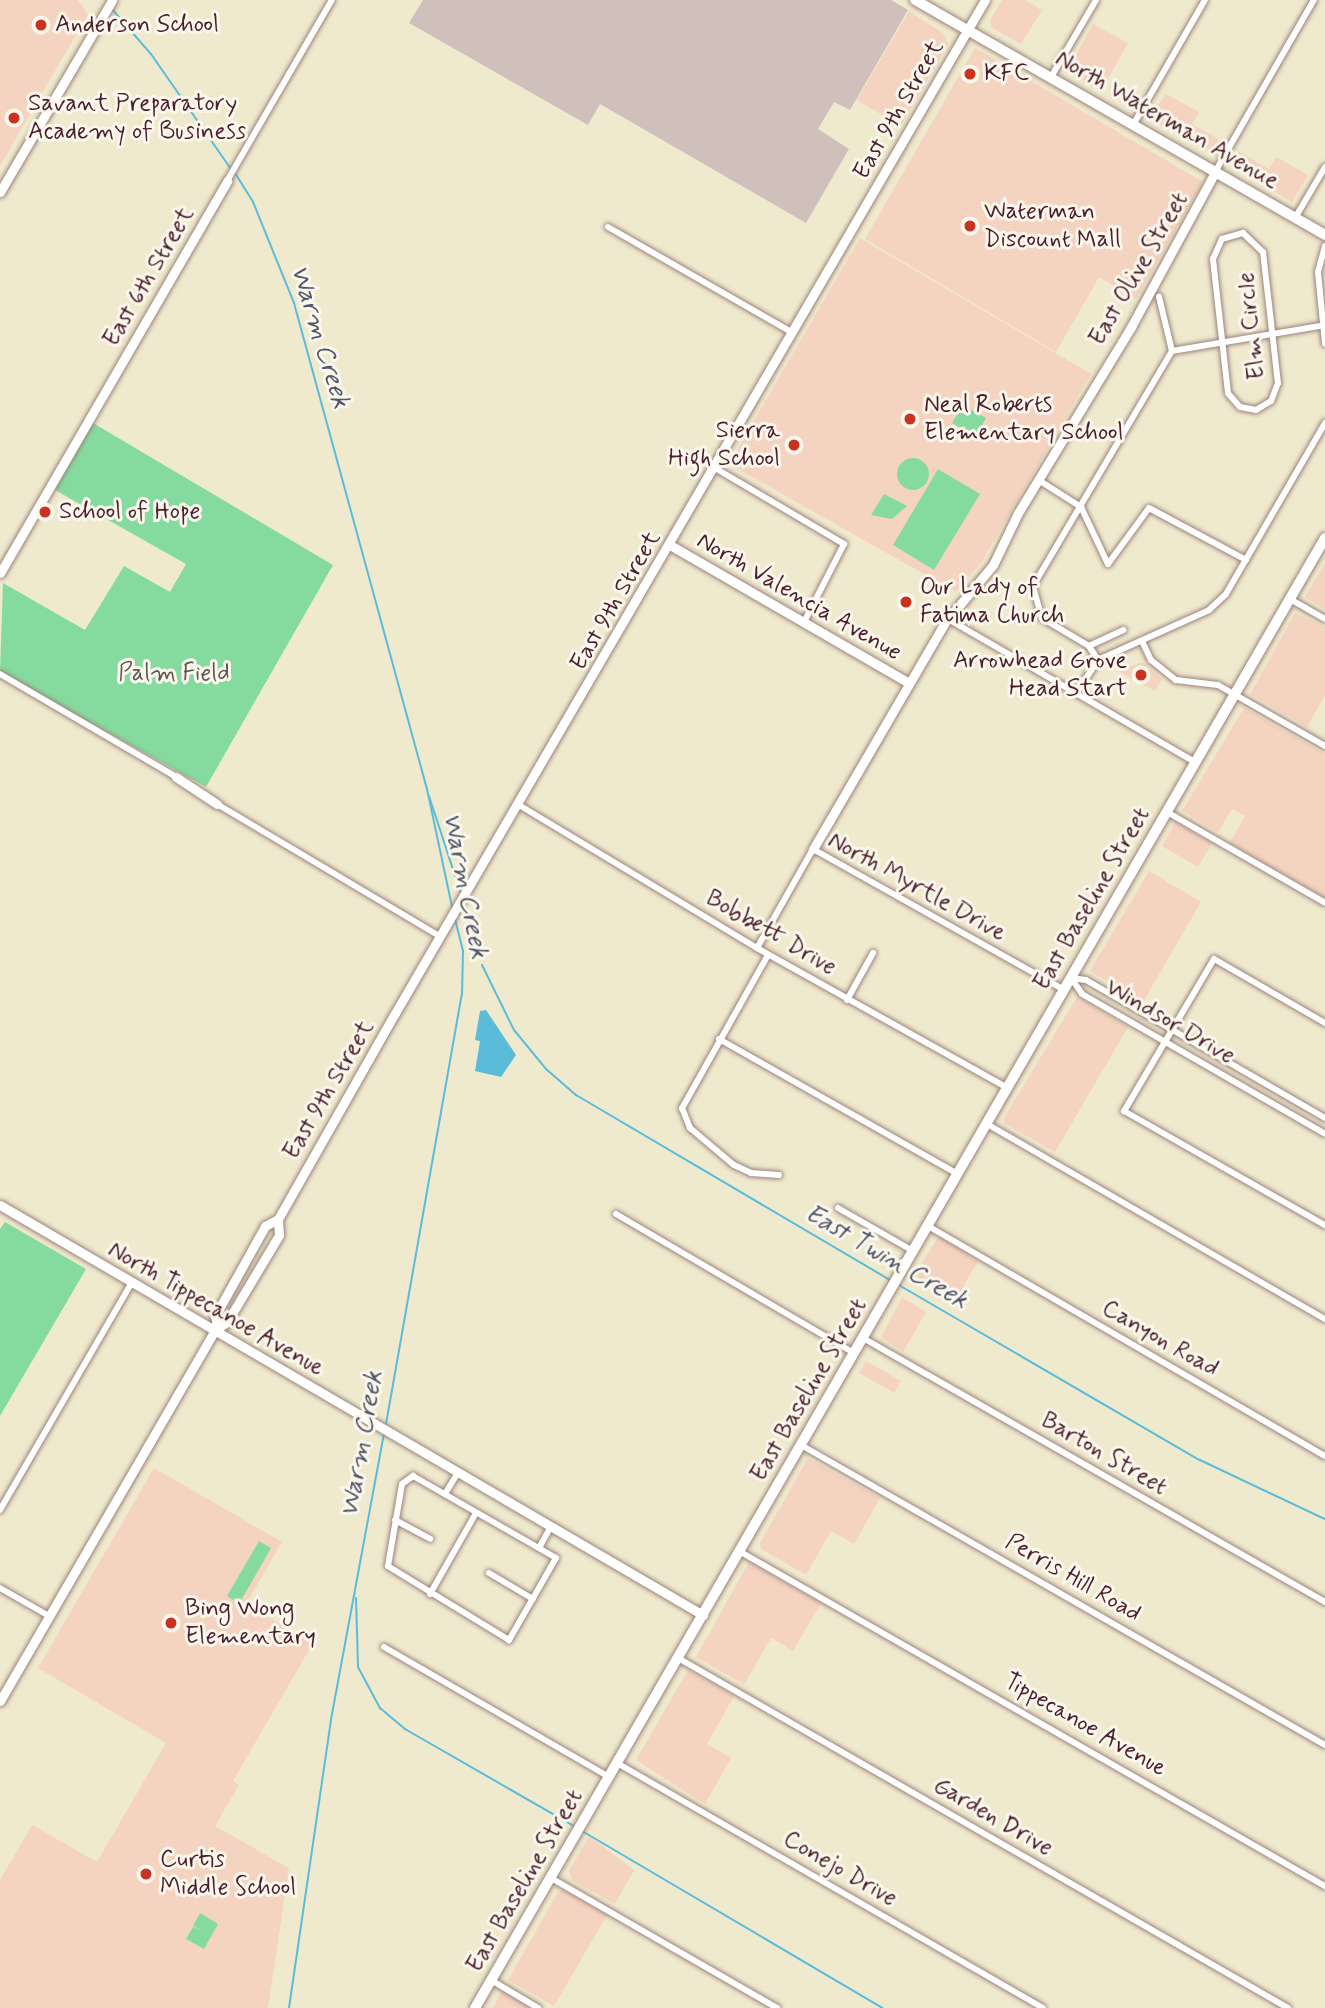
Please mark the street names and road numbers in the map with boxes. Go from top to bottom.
street label: East 9th Street [848,35,950,185]
street label: North Waterman Avenue [1049,44,1285,196]
street label: East Olive Street [1082,185,1196,353]
street label: East 6th Street [97,202,201,352]
street label: Elm Circle [1232,270,1272,382]
street label: East 9th Street [565,526,667,676]
street label: North Valencia Avenue [690,526,908,668]
street label: East Baseline Street [1027,800,1157,998]
street label: North Myrtle Drive [824,827,1010,947]
street label: Bobbett Drive [701,884,841,982]
street label: Windsor Drive [1101,974,1239,1070]
street label: East 9th Street [278,1015,380,1165]
street label: North Tippecanoe Avenue [101,1234,331,1384]
street label: East Baseline Street [744,1291,874,1489]
street label: Canyon Road [1097,1294,1223,1384]
street label: Barton Street [1034,1405,1174,1503]
street label: Perris Hill Road [999,1527,1147,1629]
street label: Tippecanoe Avenue [997,1666,1173,1784]
street label: Garden Drive [929,1772,1057,1862]
street label: East Baseline Street [460,1782,590,1980]
street label: Conejo Drive [778,1825,902,1913]

